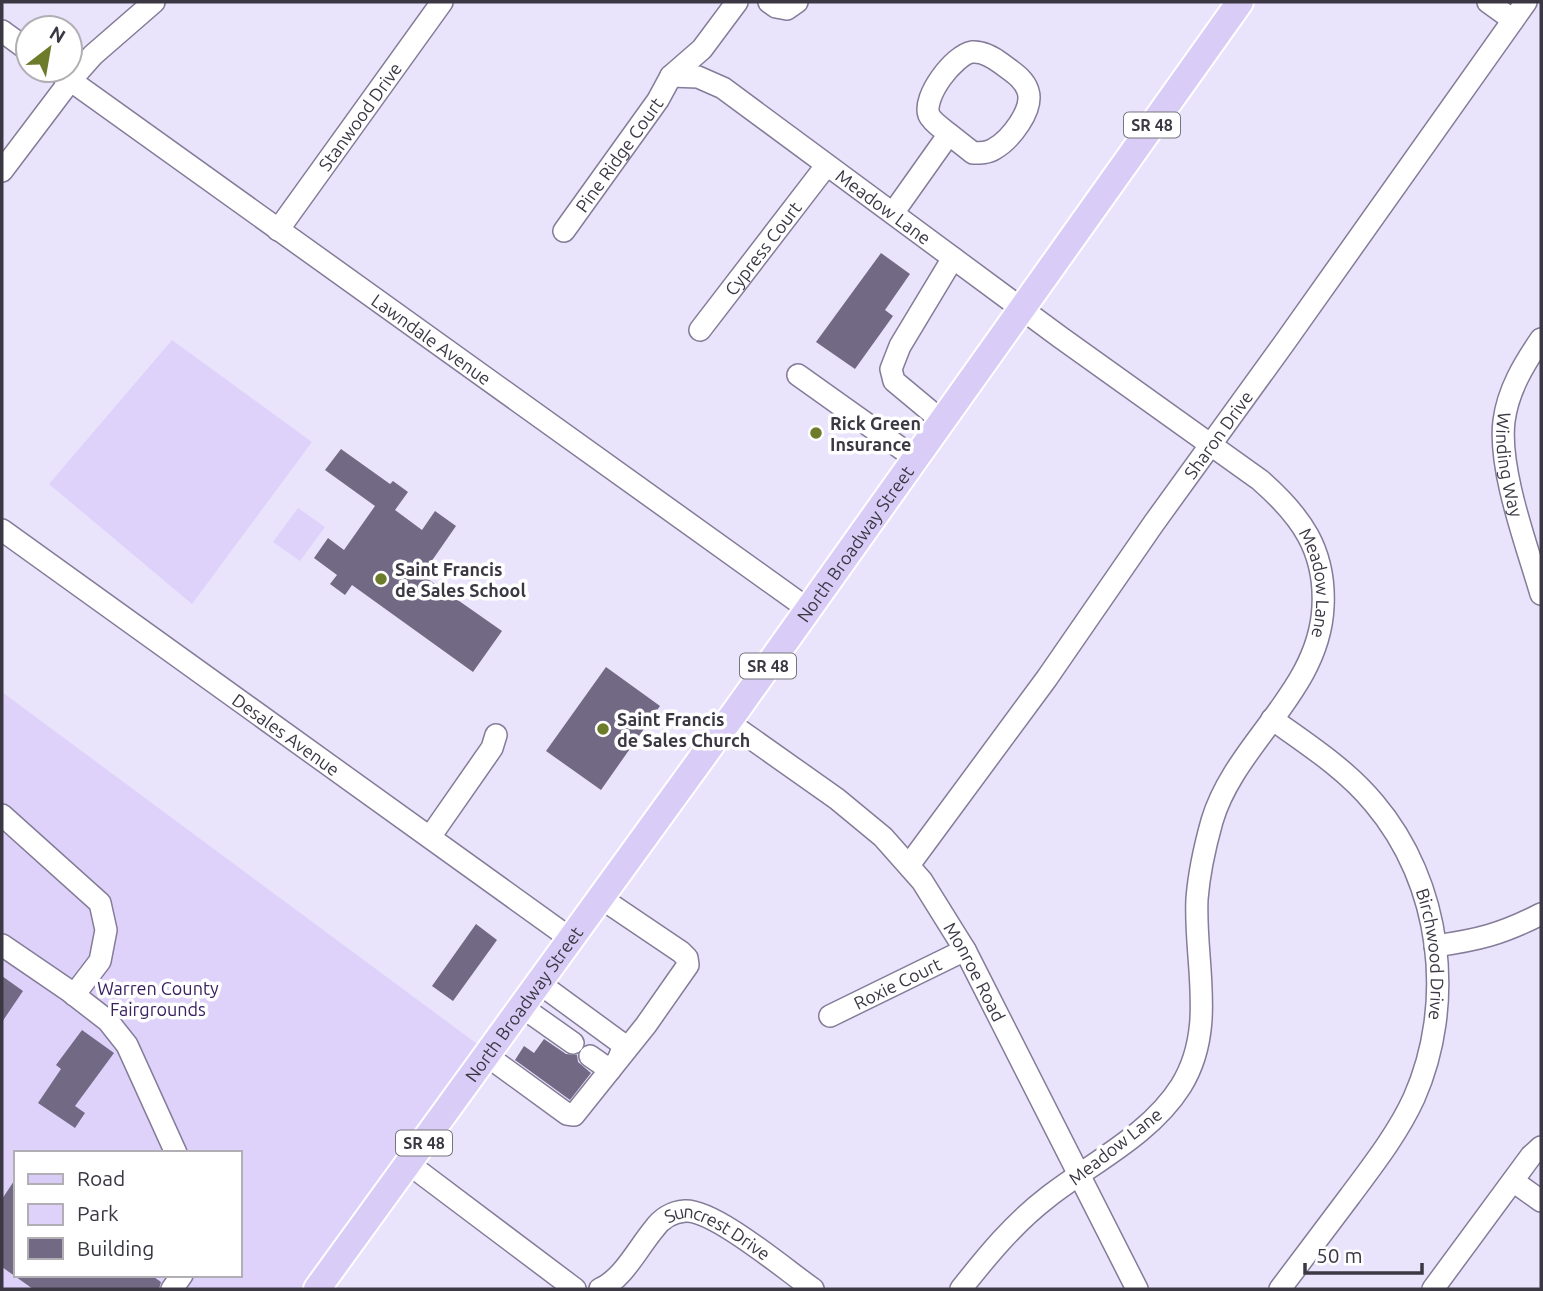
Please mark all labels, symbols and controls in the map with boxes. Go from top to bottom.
north arrow [14,14,84,84]
text: N [46,21,70,48]
street label: Stanwood Drive [314,58,405,174]
street label: Pine Ridge Court [571,94,667,216]
road number: SR 48 [1124,113,1180,138]
street label: Meadow Lane [832,165,935,248]
street label: Cypress Court [721,198,805,299]
street label: Lawndale Avenue [368,290,495,389]
street label: Sharon Drive [1180,387,1256,482]
street label: Winding Way [1493,411,1527,519]
place label: Rick Green Insurance [830,413,921,454]
marker: Rick Green Insurance [808,425,824,441]
street label: North Broadway Street [793,462,917,626]
street label: Meadow Lane [1296,524,1333,640]
place label: Saint Francis de Sales School [395,559,526,600]
marker: Saint Francis de Sales School [373,571,389,587]
road number: SR 48 [740,653,796,678]
street label: Desales Avenue [229,689,344,779]
place label: Saint Francis de Sales Church [617,709,750,750]
marker: Saint Francis de Sales Church [595,721,611,737]
street label: Birchwood Drive [1413,885,1448,1021]
street label: Monroe Road [940,918,1009,1025]
street label: North Broadway Street [461,923,586,1085]
street label: Roxie Court [850,953,944,1013]
park label: Warren County Fairgrounds [97,978,219,1019]
street label: Meadow Lane [1064,1103,1166,1189]
road number: SR 48 [396,1130,452,1156]
legend [14,1151,242,1277]
text: Road [77,1166,125,1190]
text: Park [77,1201,119,1225]
street label: Suncrest Drive [661,1201,774,1264]
scale bar [1305,1232,1422,1276]
text: Building [77,1236,154,1260]
text: 50 m [1316,1243,1363,1267]

